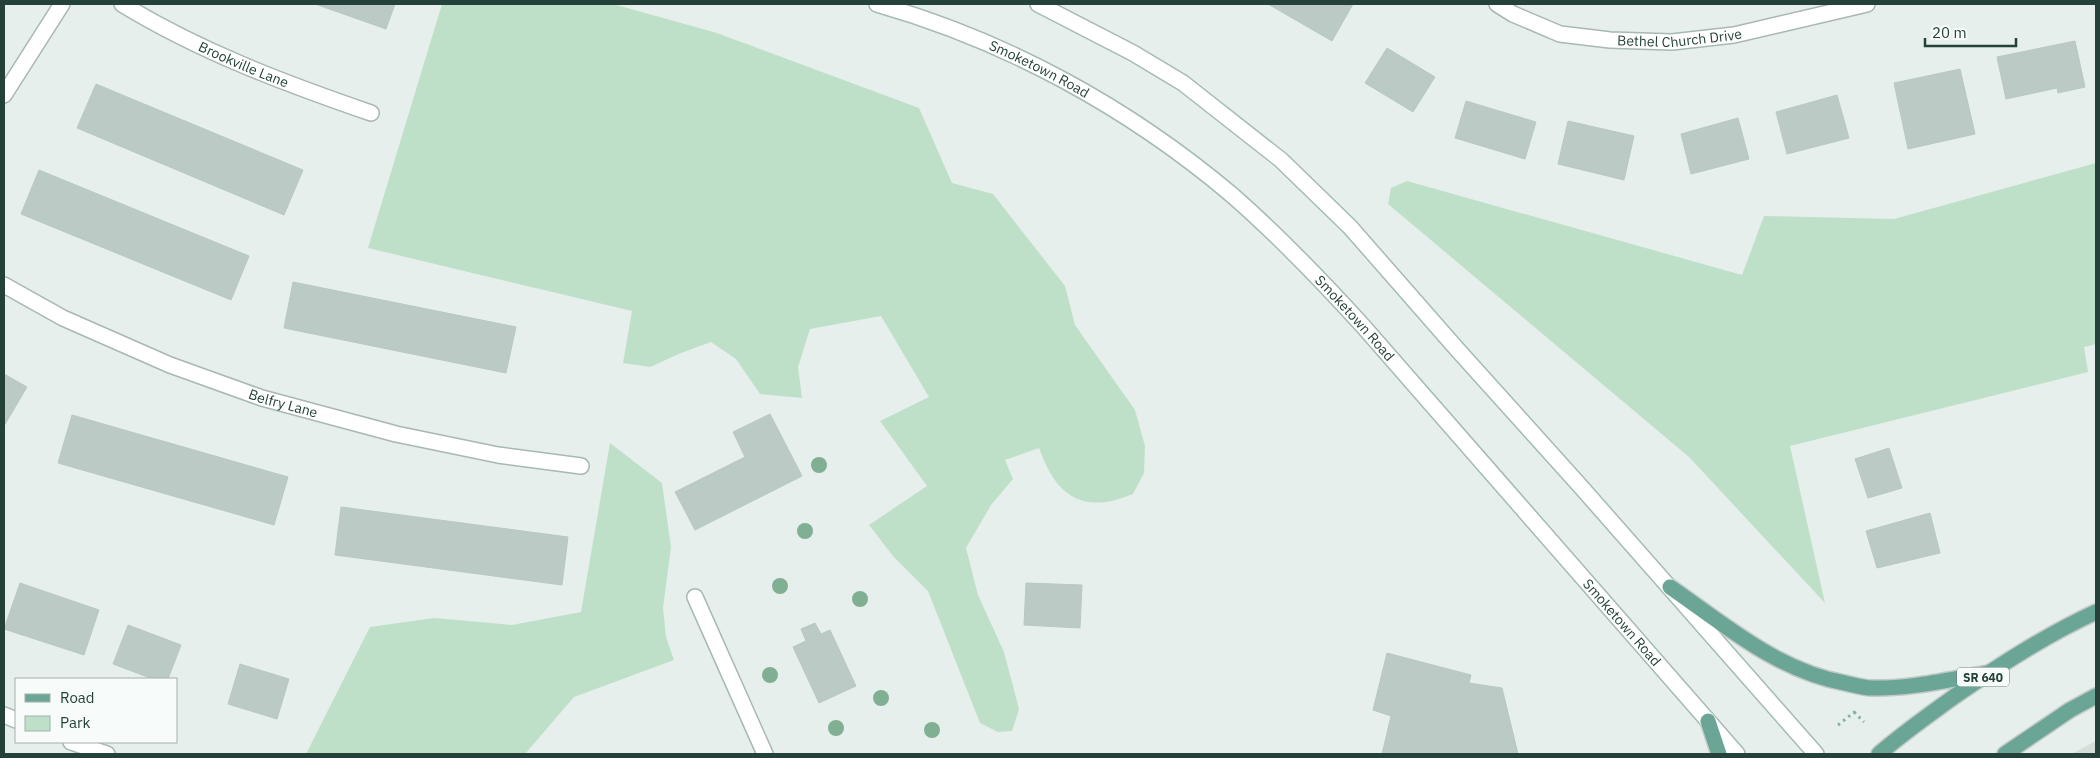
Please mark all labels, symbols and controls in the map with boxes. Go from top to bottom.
scale bar [1925,15,2016,47]
text: 20 m [1932,23,1967,42]
street label: Bethel Church Drive [1617,24,1744,51]
street label: Smoketown Road [986,36,1093,102]
street label: Brookville Lane [196,37,291,92]
street label: Smoketown Road [1311,271,1398,365]
street label: Belfry Lane [246,385,320,422]
street label: Smoketown Road [1579,575,1665,670]
road number: SR 640 [1957,668,2009,686]
legend [15,678,178,743]
text: Road [60,688,95,707]
text: Park [60,713,90,732]

